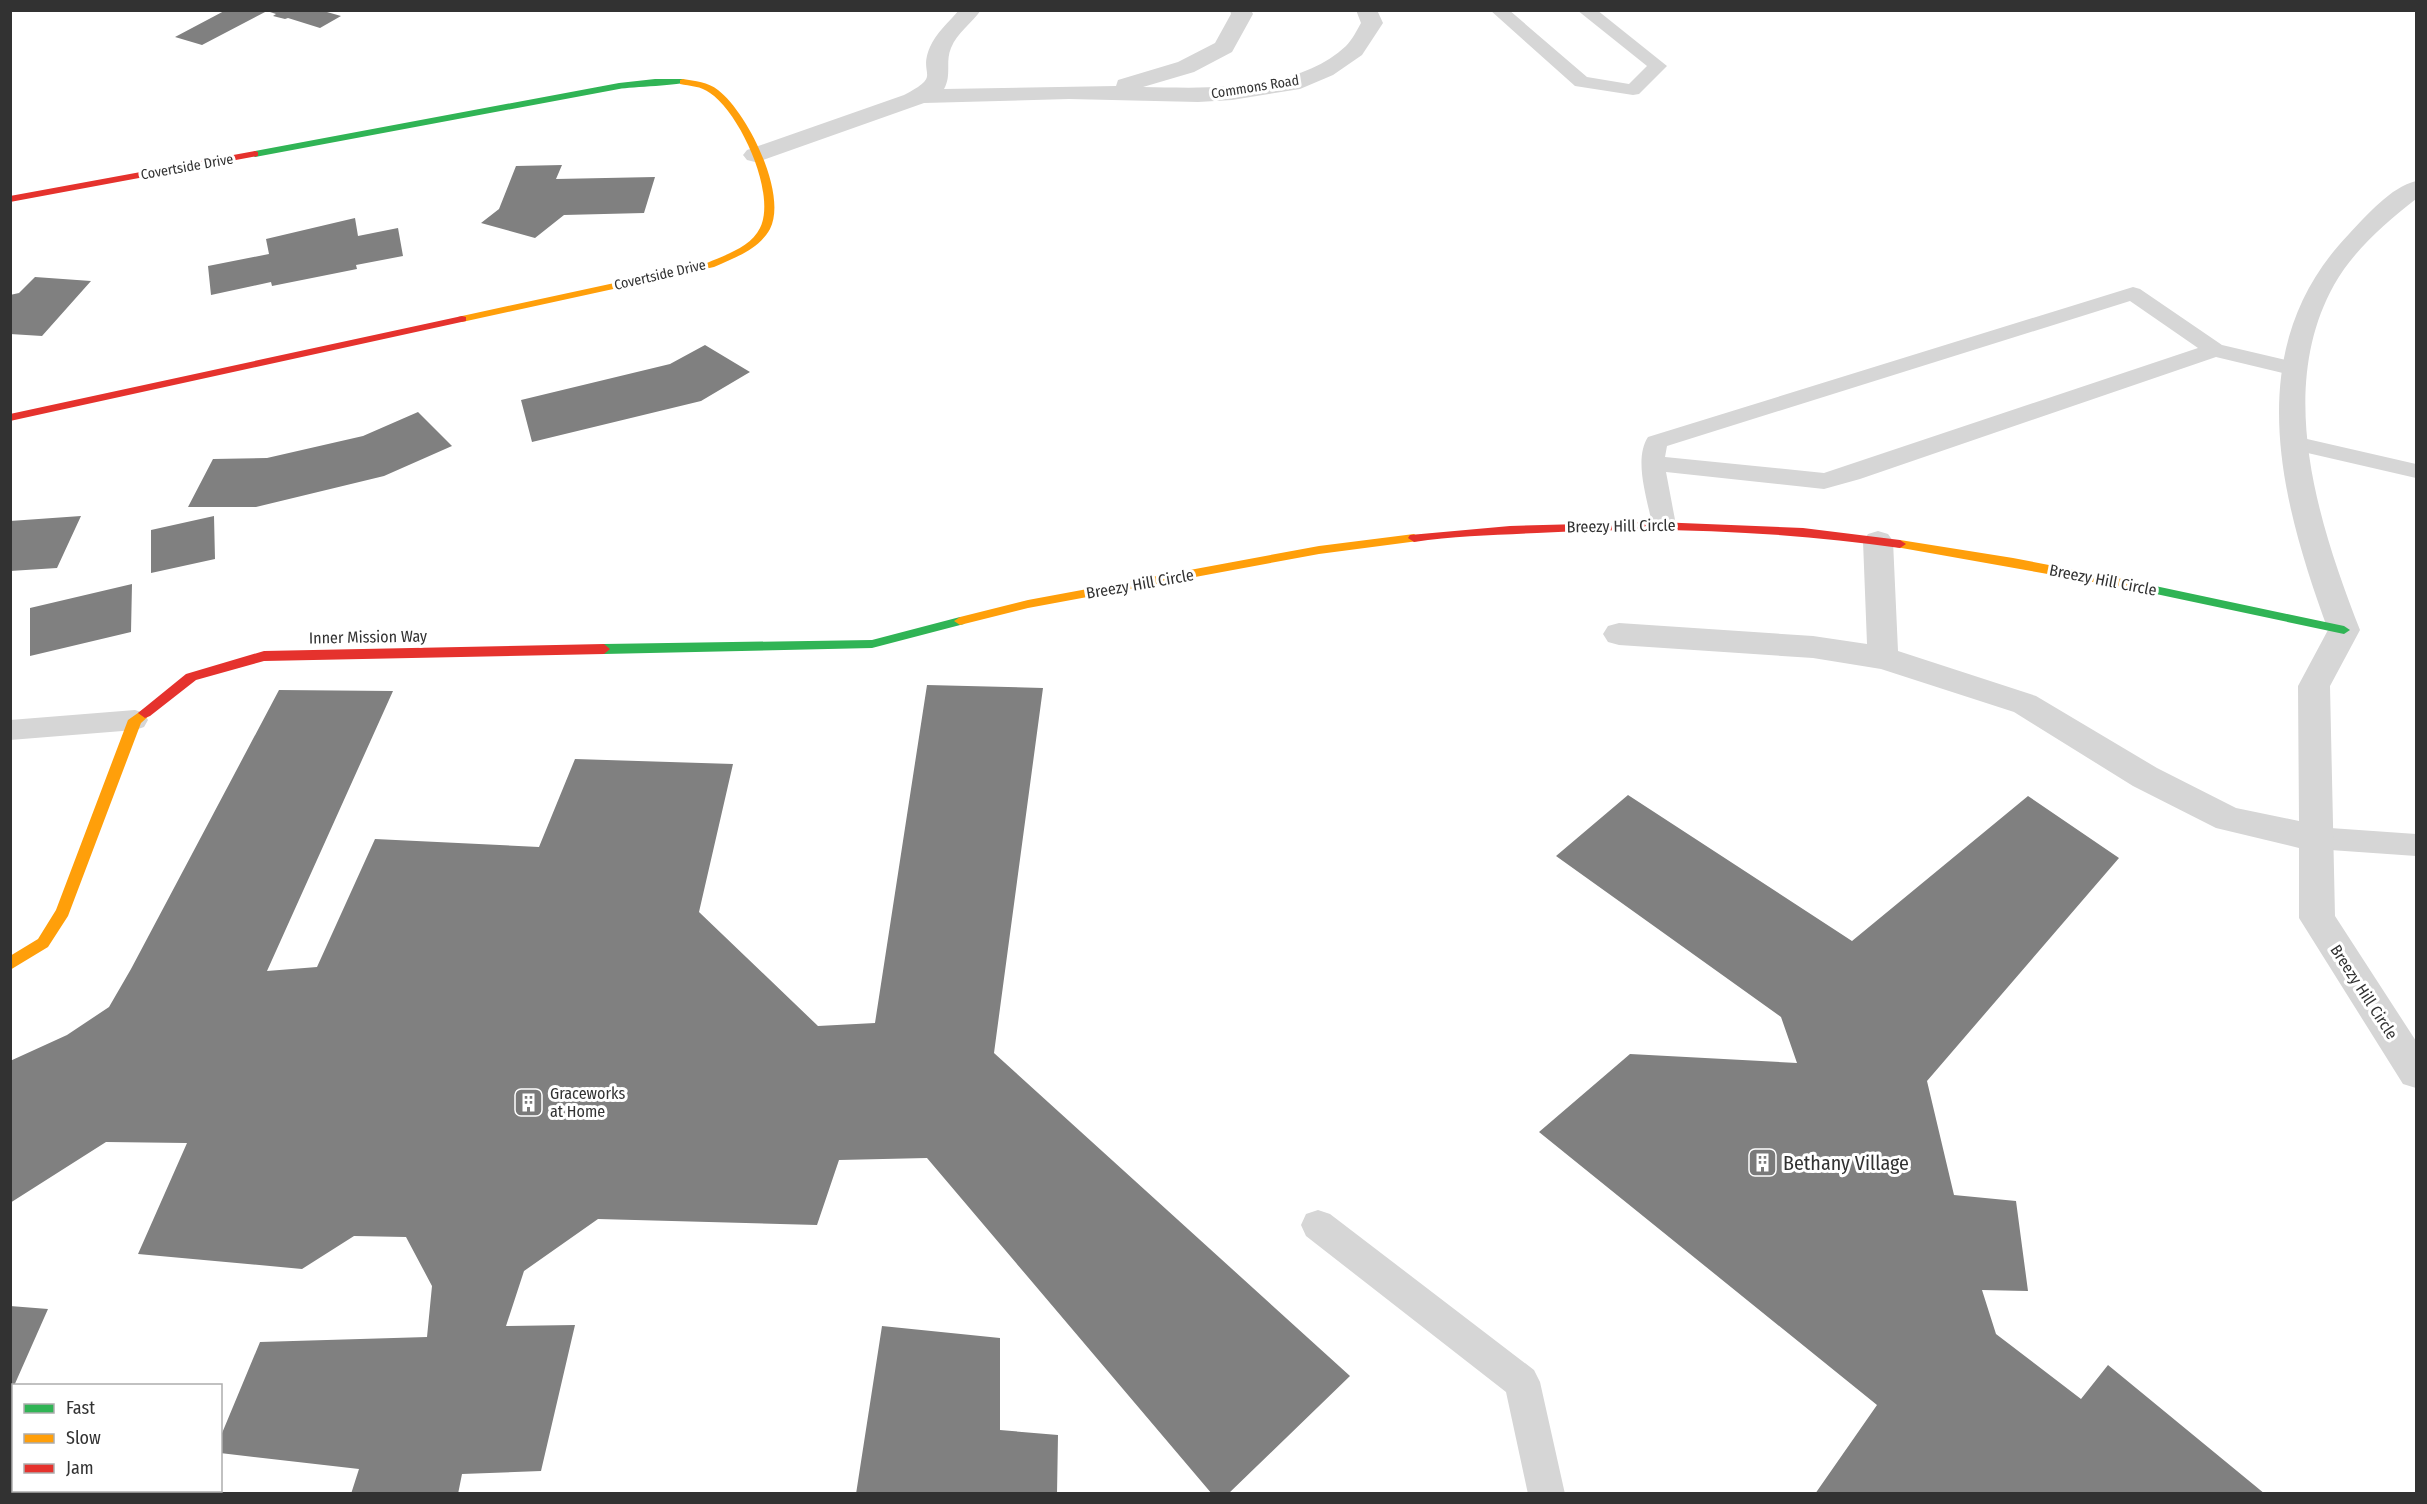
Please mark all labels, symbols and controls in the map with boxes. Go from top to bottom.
street label: Commons Road [1210,72,1300,102]
street label: Covertside Drive [139,150,235,183]
street label: Covertside Drive [613,256,708,294]
street label: Breezy Hill Circle [1566,516,1676,536]
street label: Breezy Hill Circle [2048,560,2158,600]
street label: Breezy Hill Circle [1085,565,1195,603]
street label: Inner Mission Way [309,626,428,648]
street label: Breezy Hill Circle [2326,941,2402,1043]
place label: Graceworks at Home [550,1084,625,1121]
building icon: Graceworks at Home [513,1086,545,1118]
building icon: Bethany Village [1746,1147,1778,1179]
place label: Bethany Village [1783,1151,1909,1175]
legend [12,1384,222,1492]
text: Fast [66,1397,95,1419]
text: Slow [66,1427,101,1449]
text: Jam [66,1457,94,1479]

